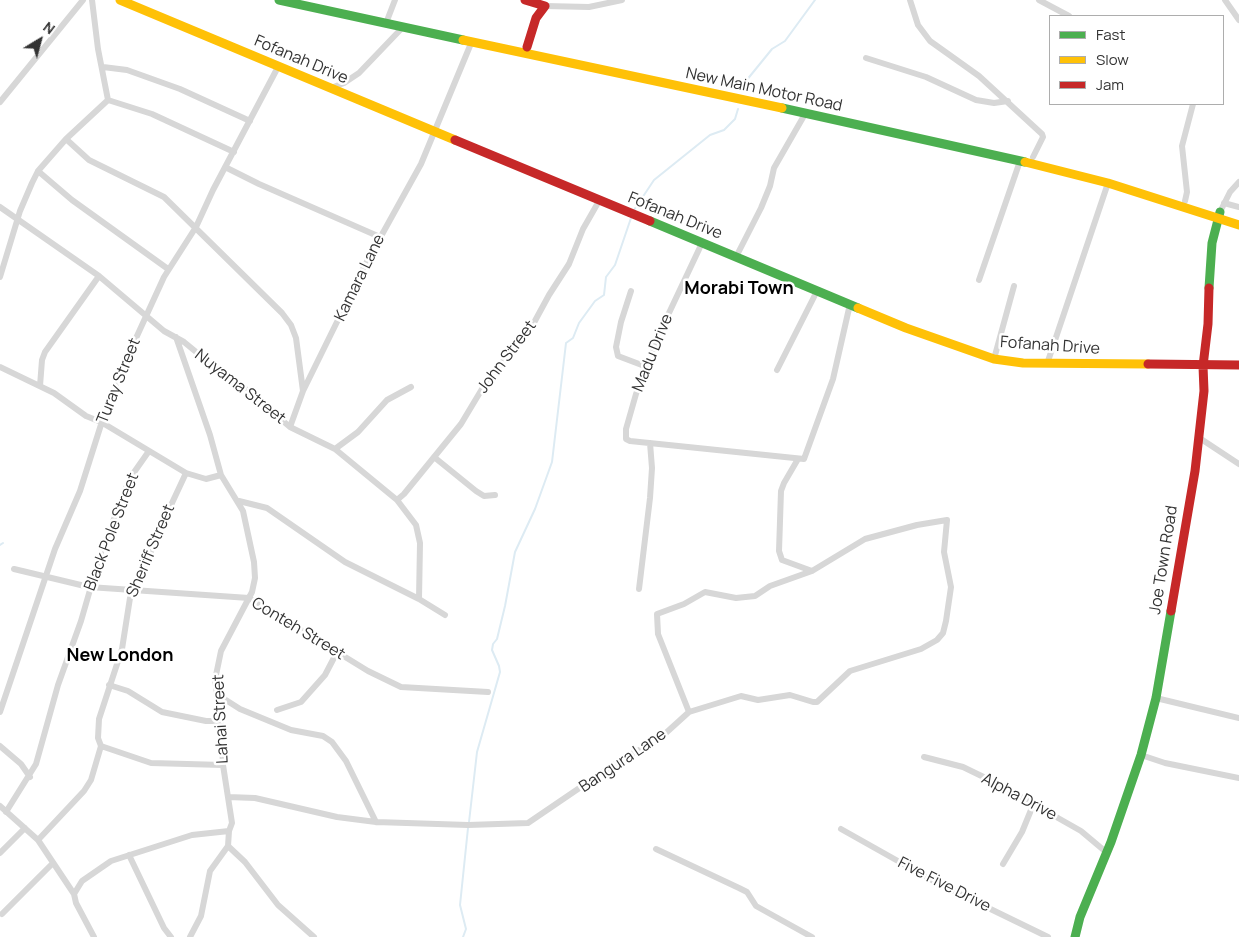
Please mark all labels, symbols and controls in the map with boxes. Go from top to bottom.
north arrow [15,15,65,65]
legend [1049,15,1224,105]
text: N [40,17,59,38]
text: Fast [1096,24,1125,45]
street label: Fofanah Drive [251,32,351,88]
text: Slow [1096,49,1129,70]
street label: New Main Motor Road [684,64,844,116]
text: Jam [1096,74,1124,95]
street label: Fofanah Drive [625,188,725,244]
street label: Kamara Lane [331,231,389,325]
district label: Morabi Town [684,278,794,300]
street label: Madu Drive [629,311,677,395]
street label: John Street [473,317,541,397]
street label: Fofanah Drive [999,333,1101,359]
street label: Turay Street [93,335,145,427]
street label: Nuyama Street [191,346,289,428]
street label: Black Pole Street [81,470,143,594]
street label: Sheriff Street [123,502,179,600]
street label: Joe Town Road [1146,504,1182,616]
street label: Conteh Street [248,594,348,664]
district label: New London [67,645,173,667]
street label: Lahai Street [209,674,233,764]
street label: Bangura Lane [576,725,670,797]
street label: Alpha Drive [978,769,1060,825]
street label: Five Five Drive [894,853,994,917]

